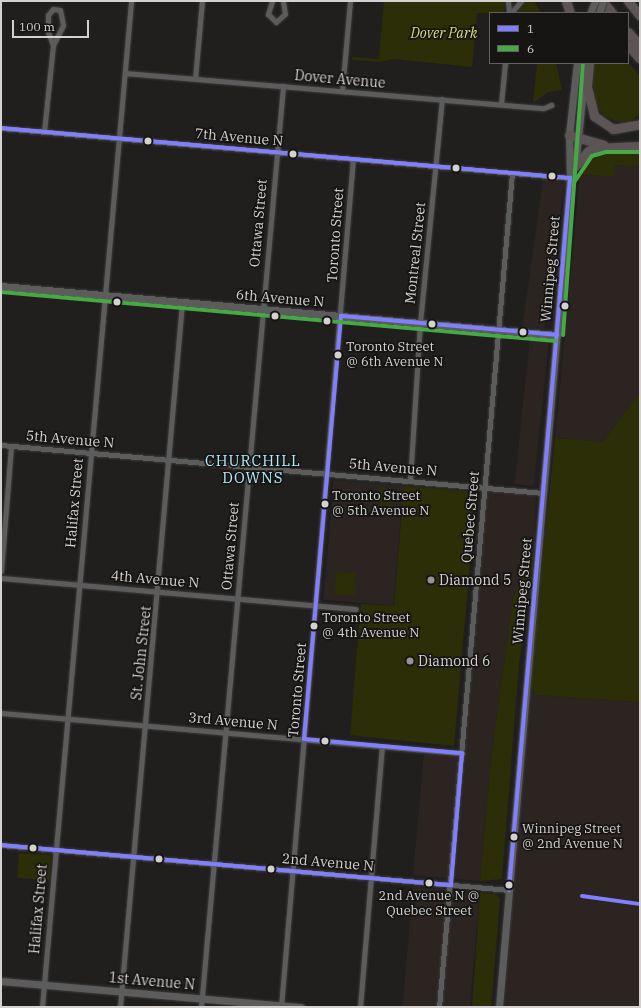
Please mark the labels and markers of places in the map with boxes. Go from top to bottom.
unlabelled marker [143,136,153,146]
unlabelled marker [288,149,298,159]
unlabelled marker [451,163,461,173]
unlabelled marker [547,171,557,181]
unlabelled marker [112,297,122,307]
unlabelled marker [560,301,570,311]
unlabelled marker [270,311,280,321]
unlabelled marker [322,316,332,326]
unlabelled marker [427,319,437,329]
unlabelled marker [518,327,528,337]
place label: Toronto Street @ 6th Avenue N [346,340,443,371]
marker: Toronto Street @ 6th Avenue N [333,350,343,360]
place label: Toronto Street @ 5th Avenue N [332,489,429,520]
marker: Toronto Street @ 5th Avenue N [320,499,330,509]
place label: Diamond 5 [439,572,511,588]
marker: Diamond 5 [426,575,436,585]
place label: Toronto Street @ 4th Avenue N [322,611,419,642]
marker: Toronto Street @ 4th Avenue N [309,621,319,631]
place label: Diamond 6 [418,653,490,669]
marker: Diamond 6 [405,656,415,666]
unlabelled marker [320,736,330,746]
place label: Winnipeg Street @ 2nd Avenue N [522,822,623,853]
marker: Winnipeg Street @ 2nd Avenue N [509,832,519,842]
unlabelled marker [28,843,38,853]
unlabelled marker [154,854,164,864]
unlabelled marker [266,864,276,874]
marker: 2nd Avenue N @ Quebec Street [424,878,434,888]
unlabelled marker [504,880,514,890]
place label: 2nd Avenue N @ Quebec Street [379,889,479,920]

